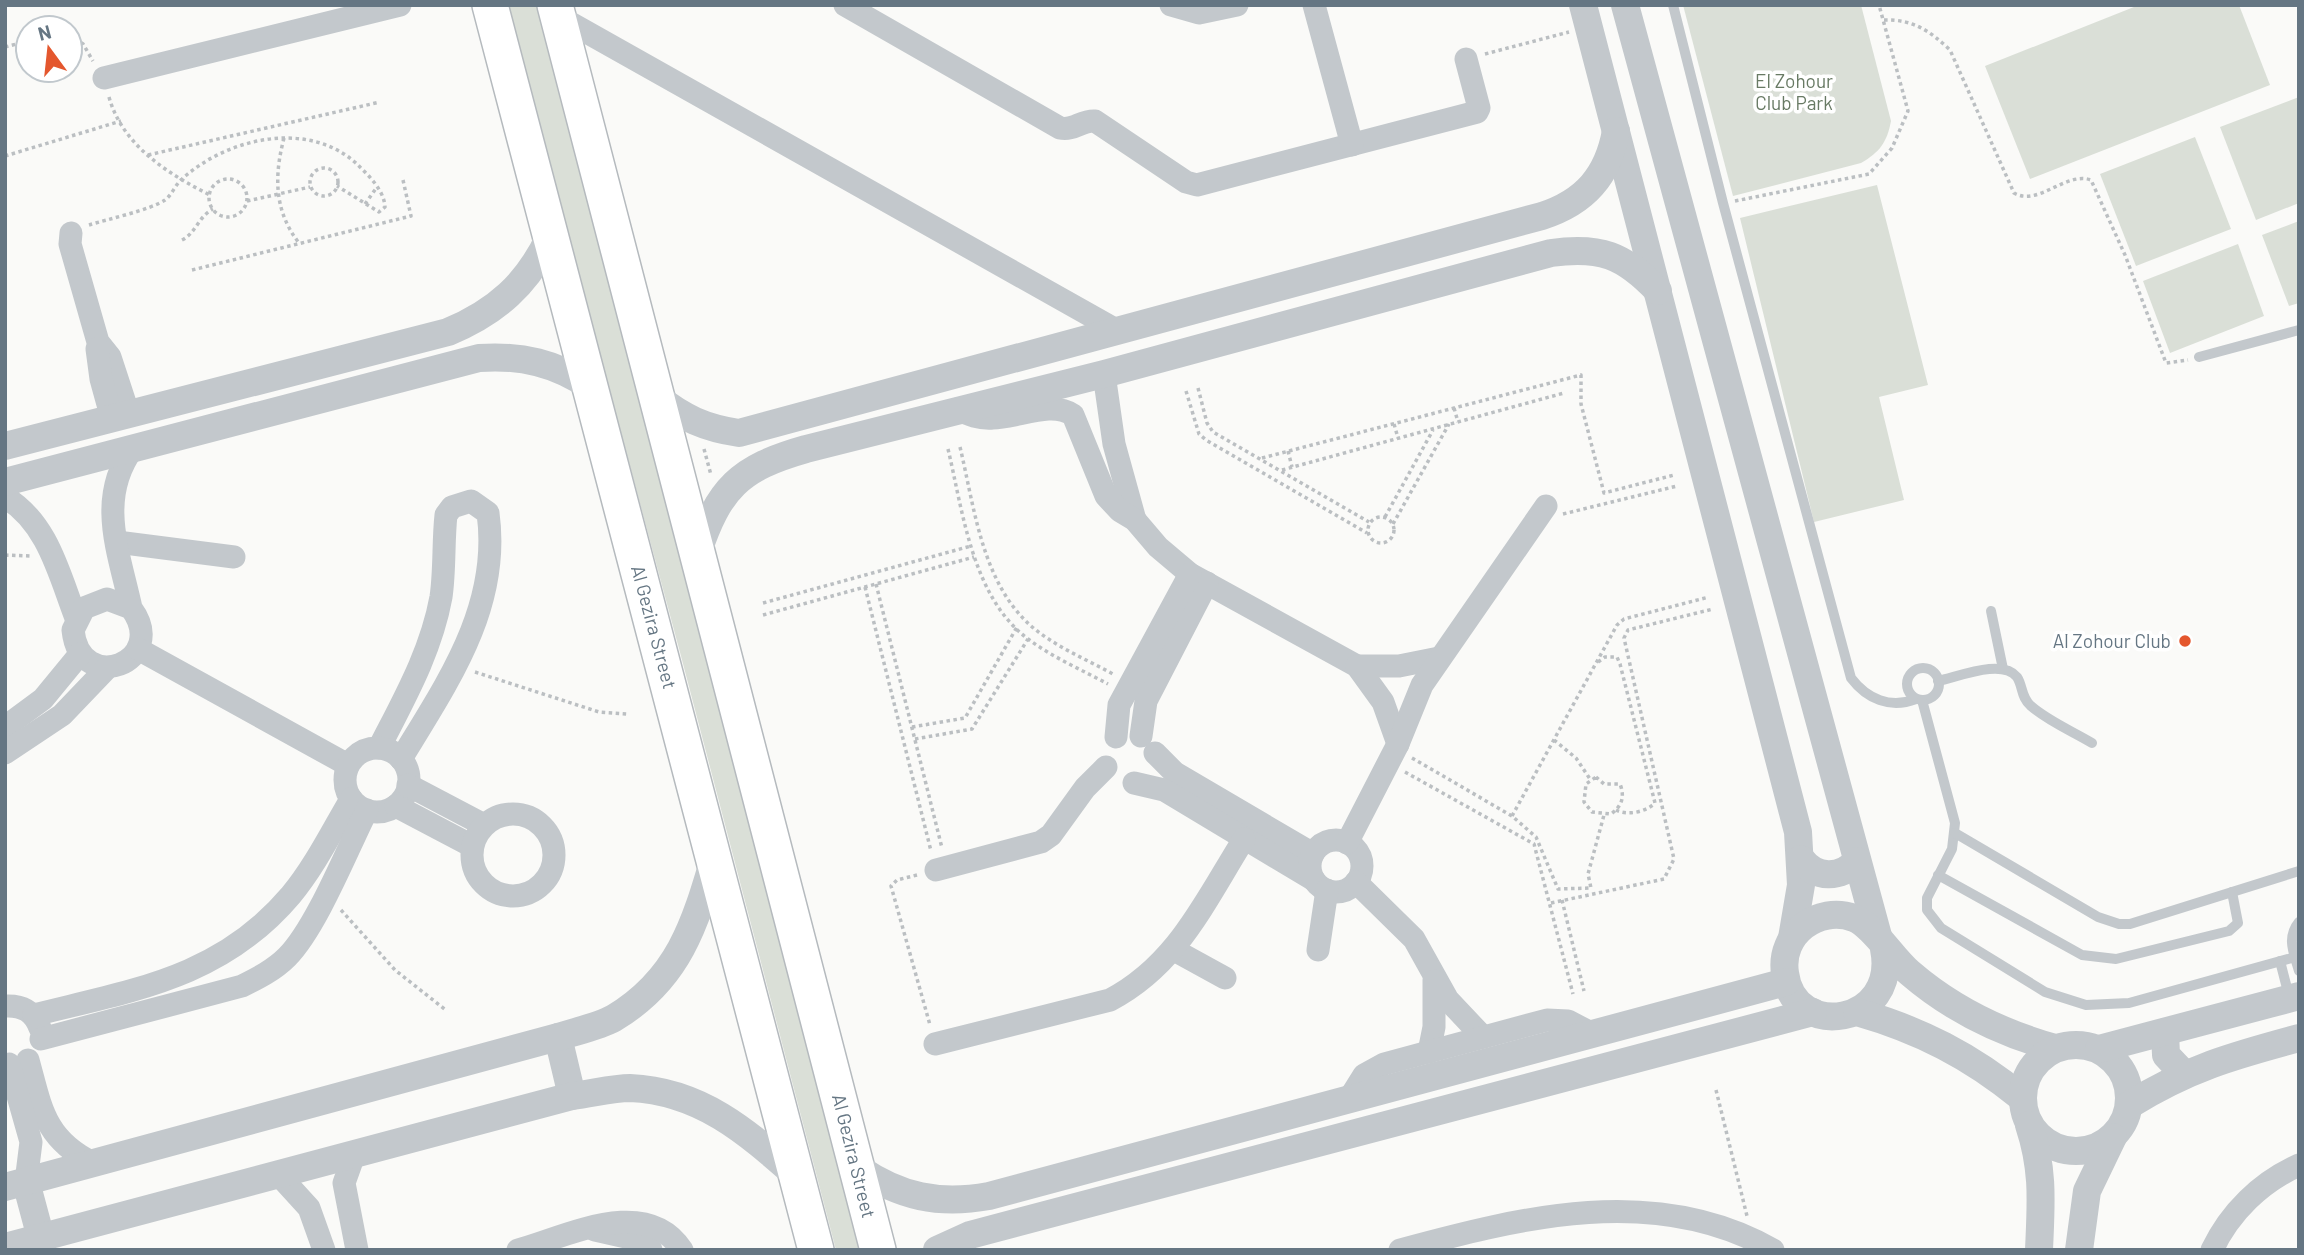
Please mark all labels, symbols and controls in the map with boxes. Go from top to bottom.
north arrow [14,14,84,84]
text: N [35,19,54,45]
park label: El Zohour Club Park [1755,69,1833,114]
street label: Al Gezira Street [627,563,682,691]
place label: Al Zohour Club [2053,629,2171,652]
marker: Al Zohour Club [2177,633,2193,649]
street label: Al Gezira Street [828,1091,881,1220]

